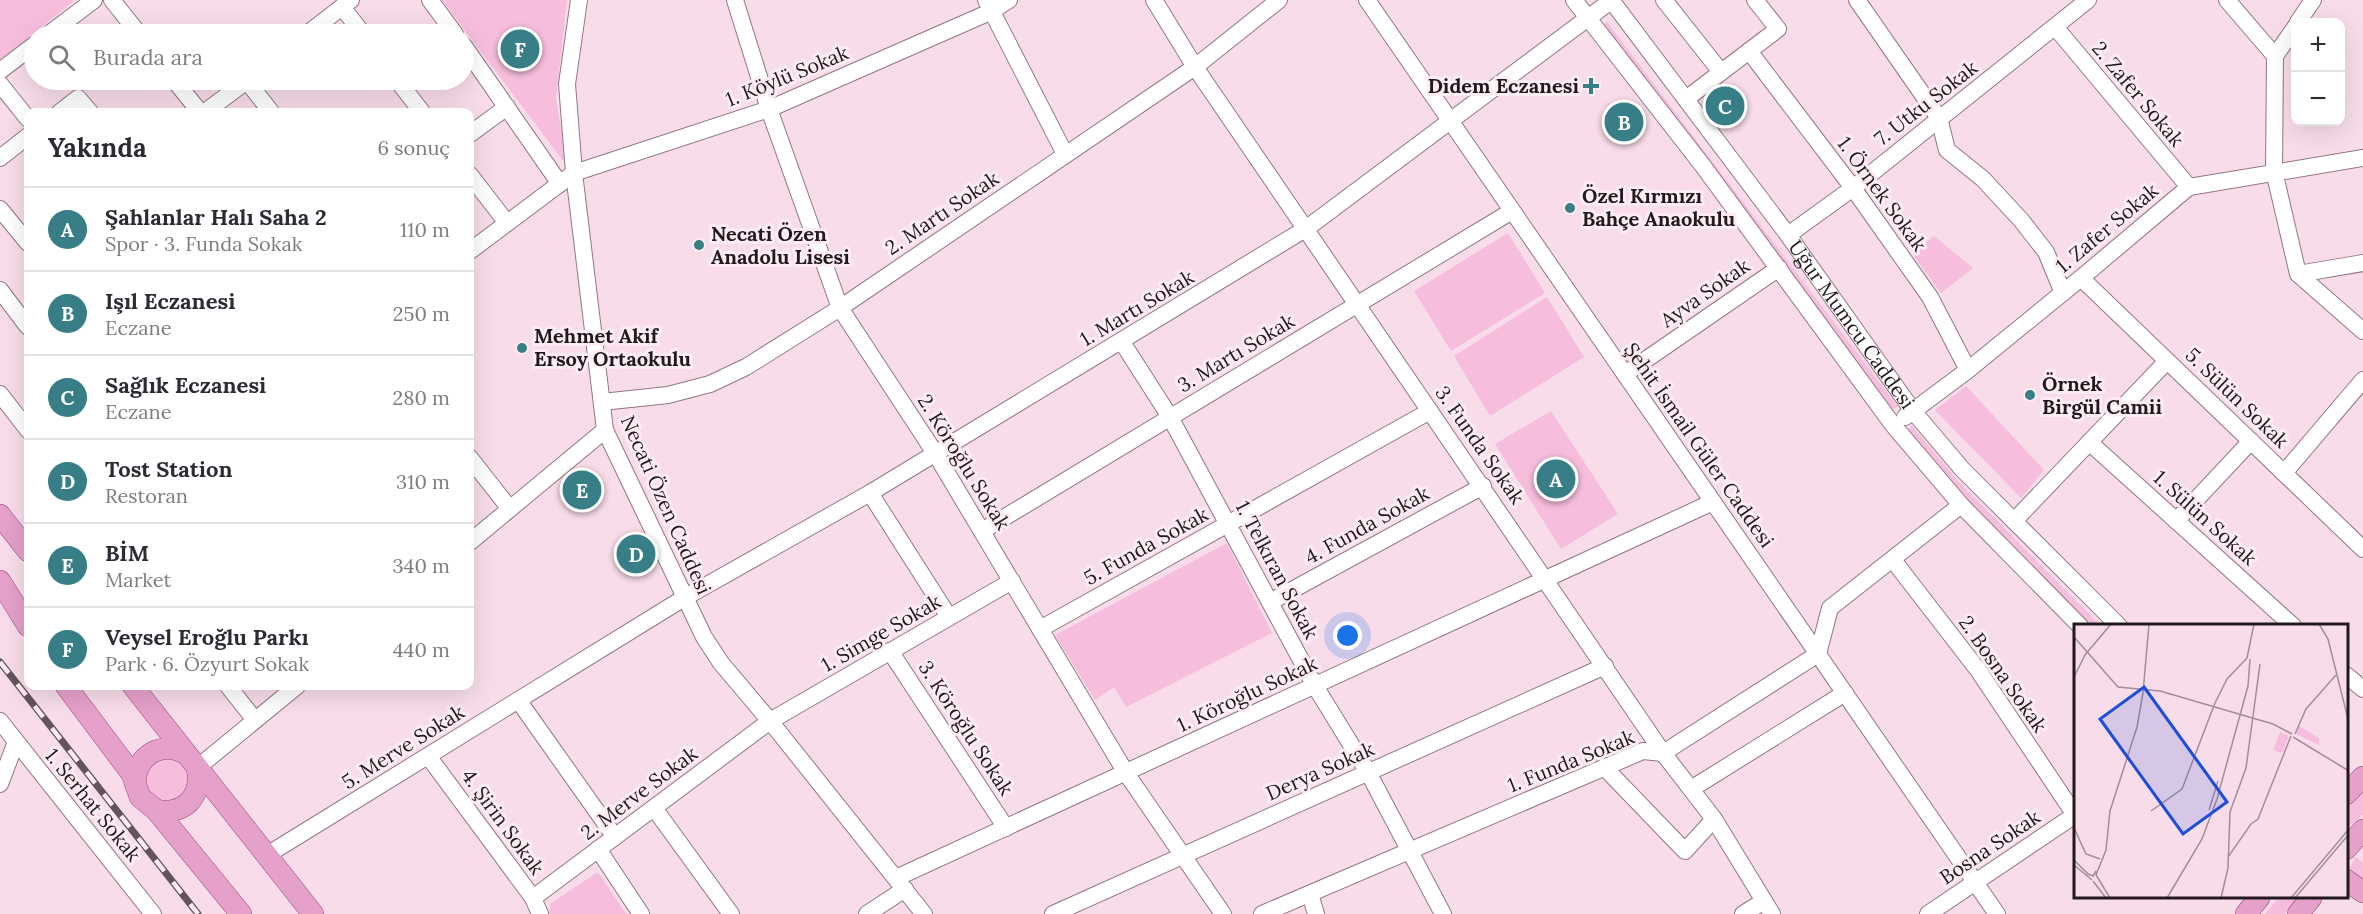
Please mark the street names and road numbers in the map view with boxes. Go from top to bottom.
street label: 2. Zafer Sokak [2087,36,2190,152]
street label: 1. Köylü Sokak [722,39,852,112]
street label: 7. Utku Sokak [1869,54,1982,151]
street label: 1. Örnek Sokak [1832,131,1933,256]
street label: 2. Martı Sokak [880,165,1004,260]
street label: 1. Zafer Sokak [2050,177,2163,278]
street label: Uğur Mumcu Caddesi [1783,235,1921,414]
street label: Ayva Sokak [1654,253,1754,333]
street label: 1. Martı Sokak [1075,264,1198,351]
street label: 3. Martı Sokak [1173,308,1299,397]
street label: Şehit İsmail Güler Caddesi [1619,337,1780,552]
street label: 5. Sülün Sokak [2181,342,2294,453]
street label: 3. Funda Sokak [1430,381,1531,509]
street label: 2. Köroğlu Sokak [913,389,1016,534]
street label: Necati Özen Caddesi [616,411,717,598]
street label: 1. Sülün Sokak [2149,465,2262,571]
street label: 4. Funda Sokak [1300,480,1433,569]
street label: 1. Telkıran Sokak [1230,496,1325,643]
street label: 5. Funda Sokak [1079,501,1213,590]
street label: 1. Simge Sokak [816,588,945,677]
street label: 2. Bosna Sokak [1954,610,2053,737]
street label: 1. Köroğlu Sokak [1173,650,1321,737]
street label: 3. Köroğlu Sokak [914,656,1019,800]
street label: 5. Merve Sokak [337,699,469,794]
street label: 1. Funda Sokak [1504,724,1638,797]
street label: Derya Sokak [1262,735,1378,805]
street label: 2. Merve Sokak [575,740,702,845]
street label: 1. Serhat Sokak [40,743,147,866]
street label: 4. Şirin Sokak [457,764,550,880]
street label: Bosna Sokak [1935,804,2045,889]

